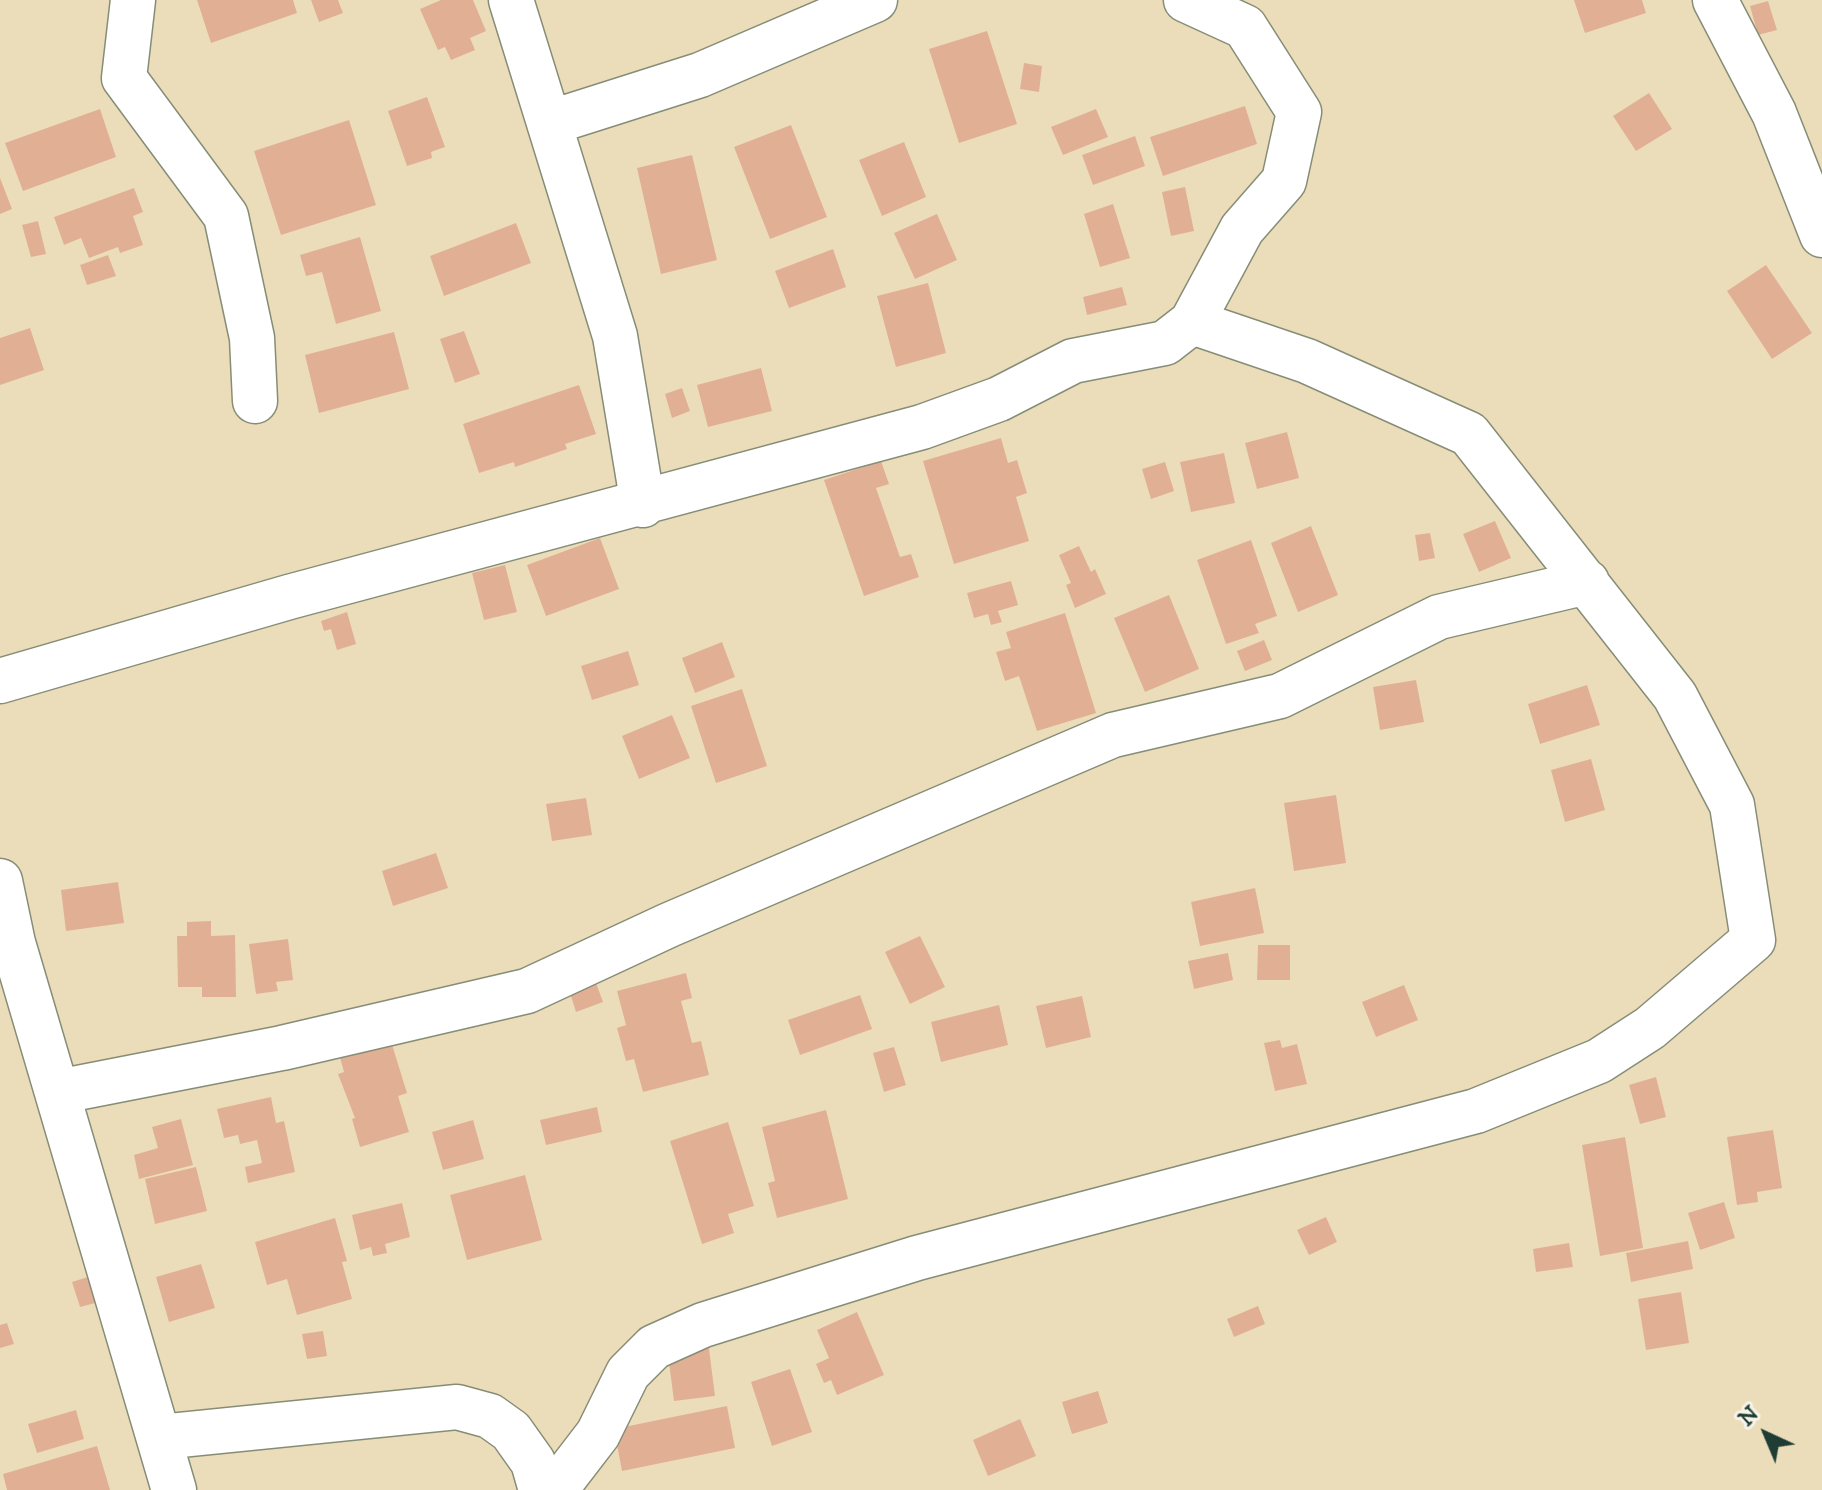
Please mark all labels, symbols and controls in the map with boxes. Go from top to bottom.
north arrow [1726,1394,1806,1474]
text: N [1733,1400,1765,1432]

